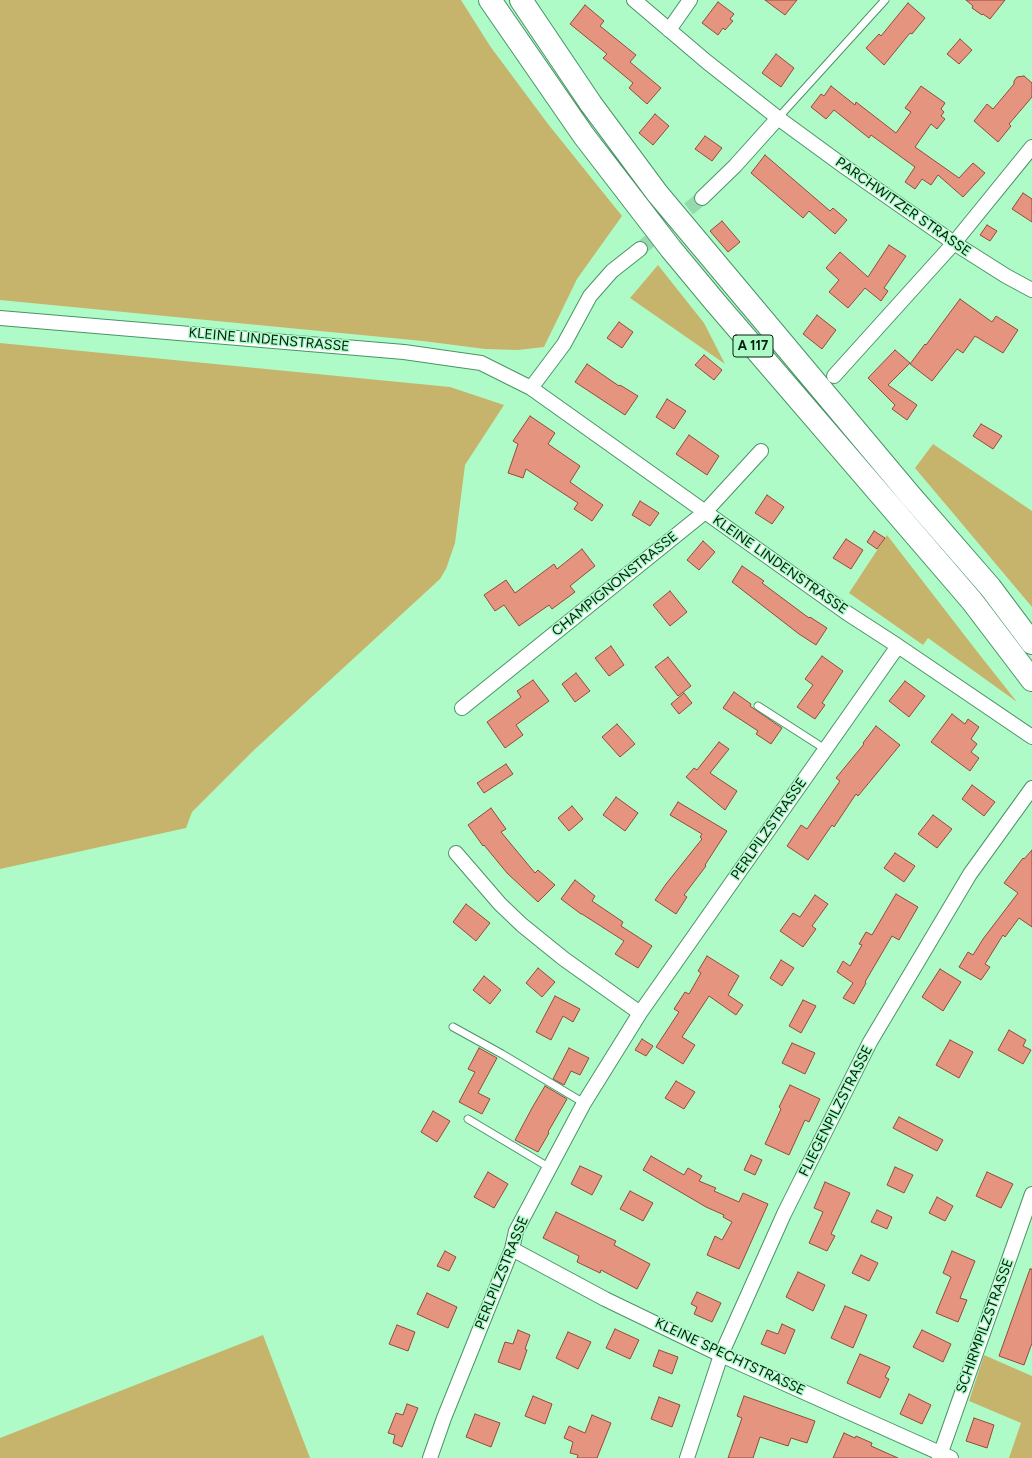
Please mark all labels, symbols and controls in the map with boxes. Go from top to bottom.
street label: PARCHWITZER STRASSE [832,154,974,260]
street label: KLEINE LINDENSTRASSE [188,325,350,355]
road number: A 117 [733,335,773,357]
street label: KLEINE LINDENSTRASSE [709,512,851,618]
street label: CHAMPIGNONSTRASSE [549,528,681,640]
street label: PERLPILZSTRASSE [728,775,810,883]
street label: FLIEGENPILZSTRASSE [796,1043,876,1179]
street label: PERLPILZSTRASSE [472,1214,532,1332]
street label: SCHIRMPILZSTRASSE [953,1256,1017,1396]
street label: KLEINE SPECHTSTRASSE [652,1315,808,1399]

